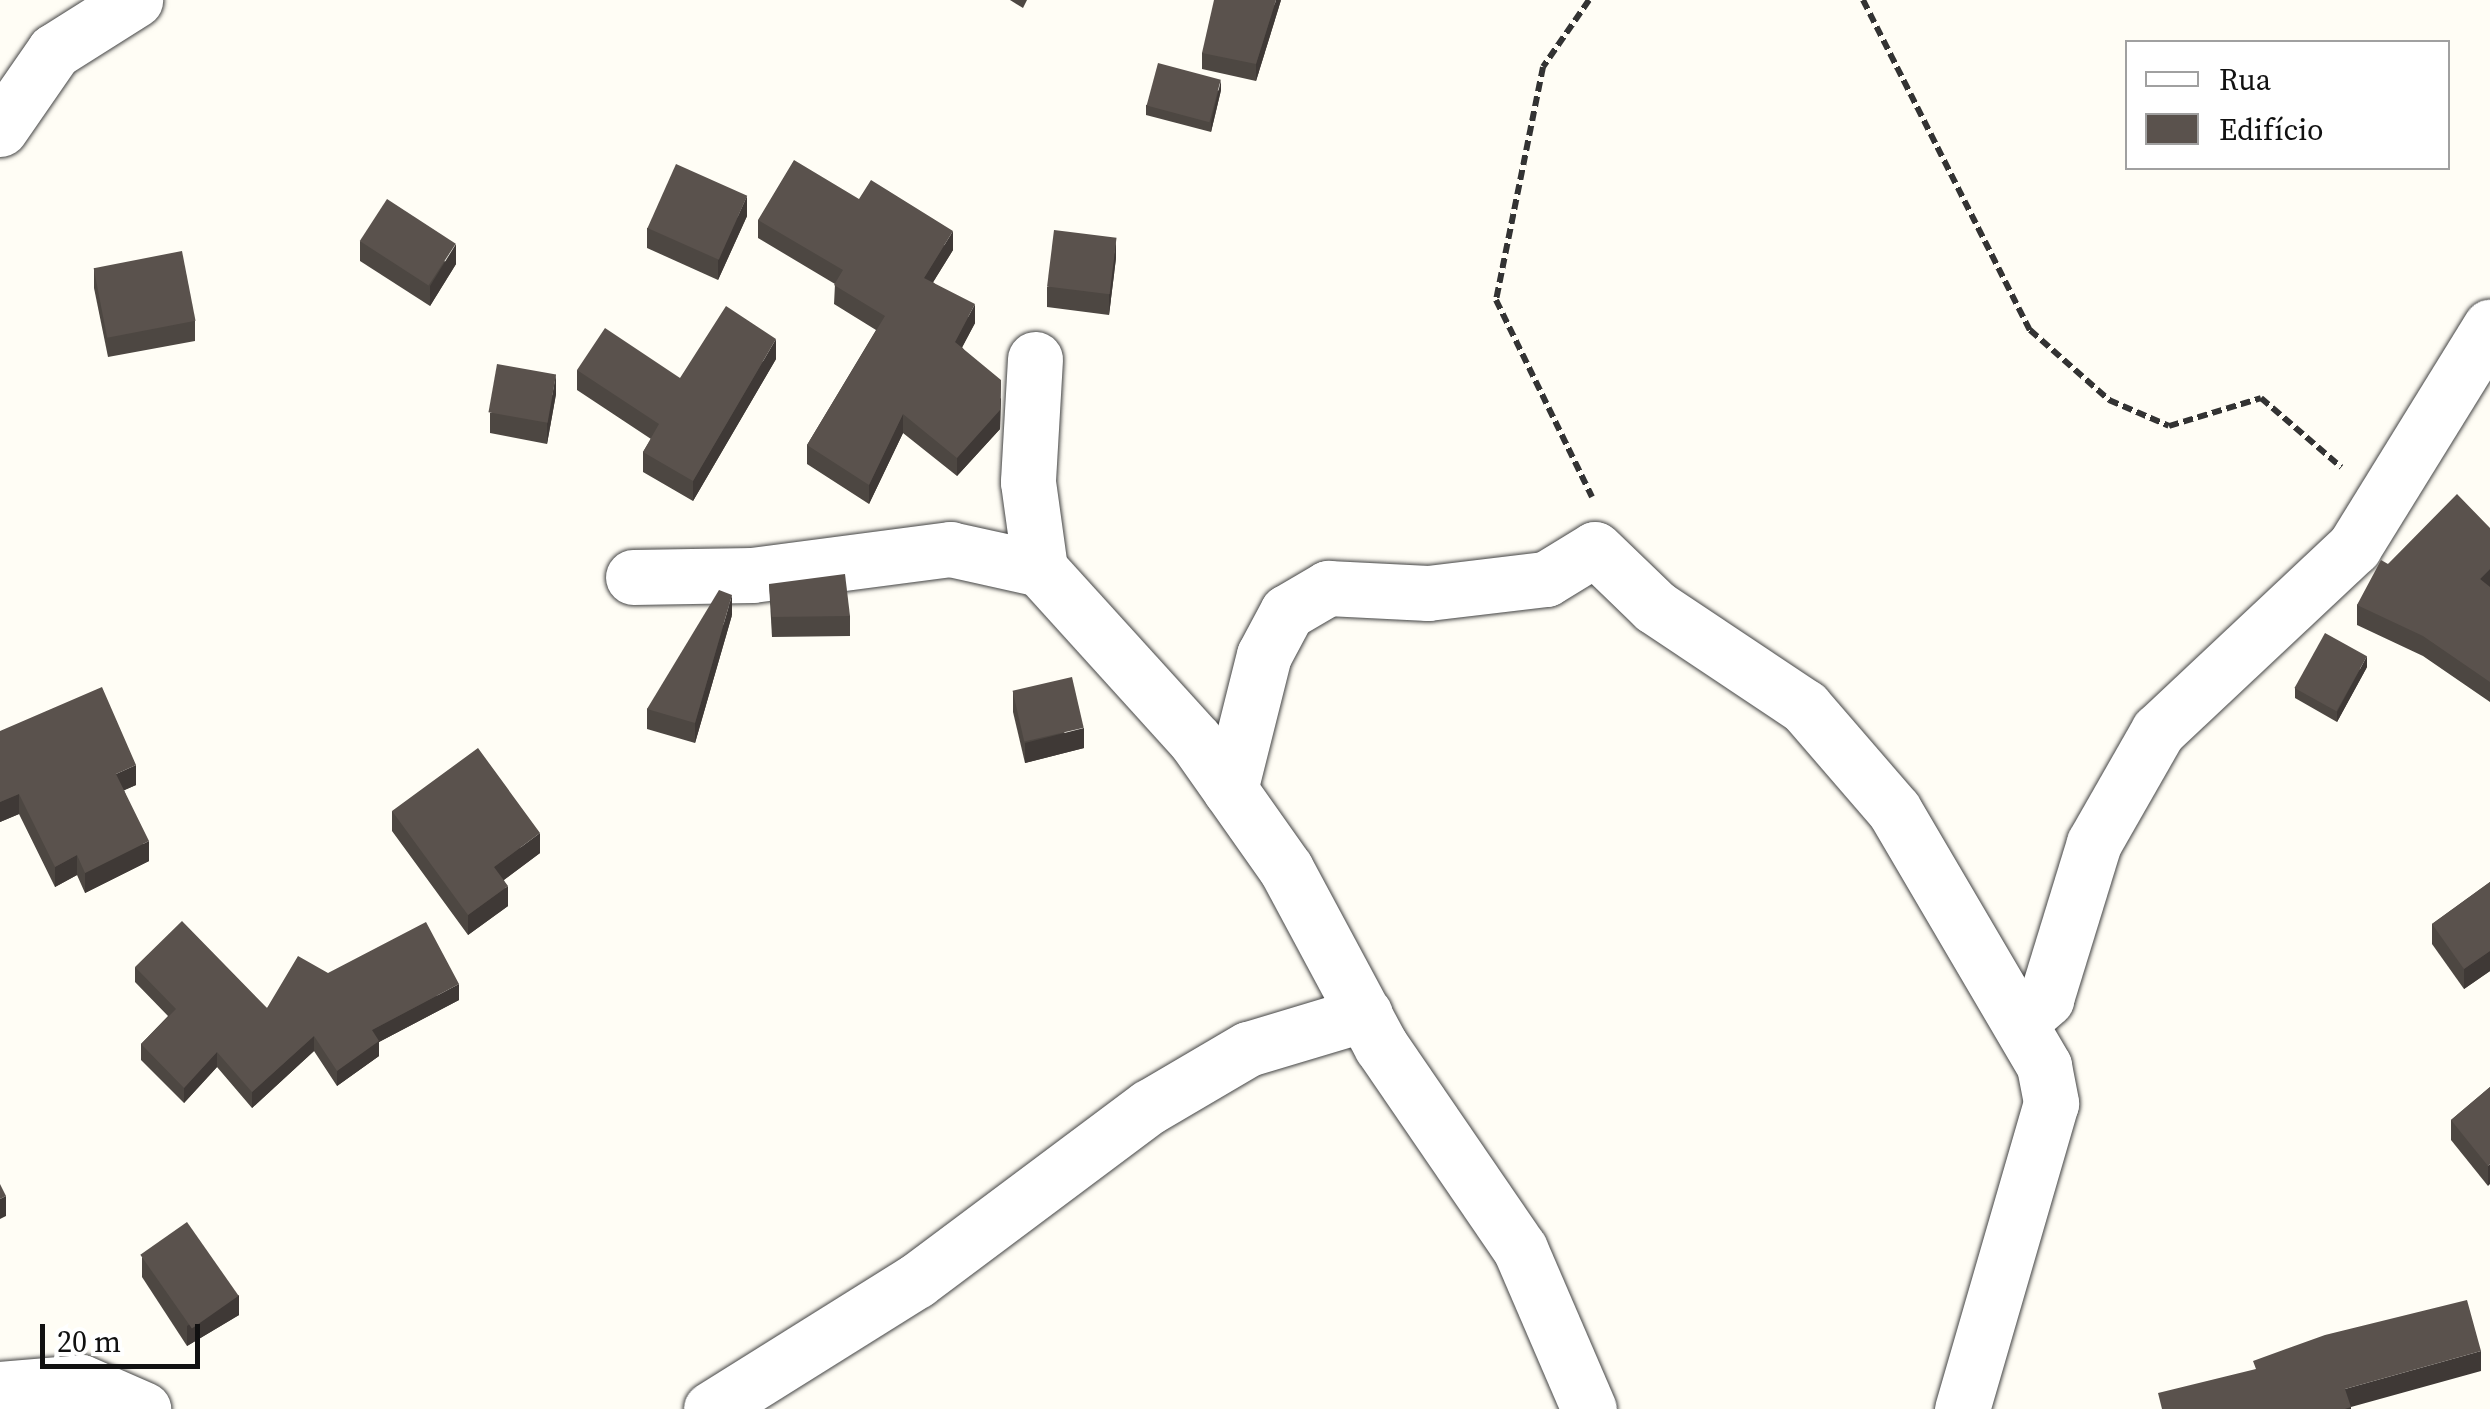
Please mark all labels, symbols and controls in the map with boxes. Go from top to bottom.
legend [2125,40,2450,170]
text: Rua [2219,59,2271,100]
text: Edifício [2219,109,2324,150]
scale bar [45,1304,205,1366]
text: 20 m [57,1321,121,1362]

